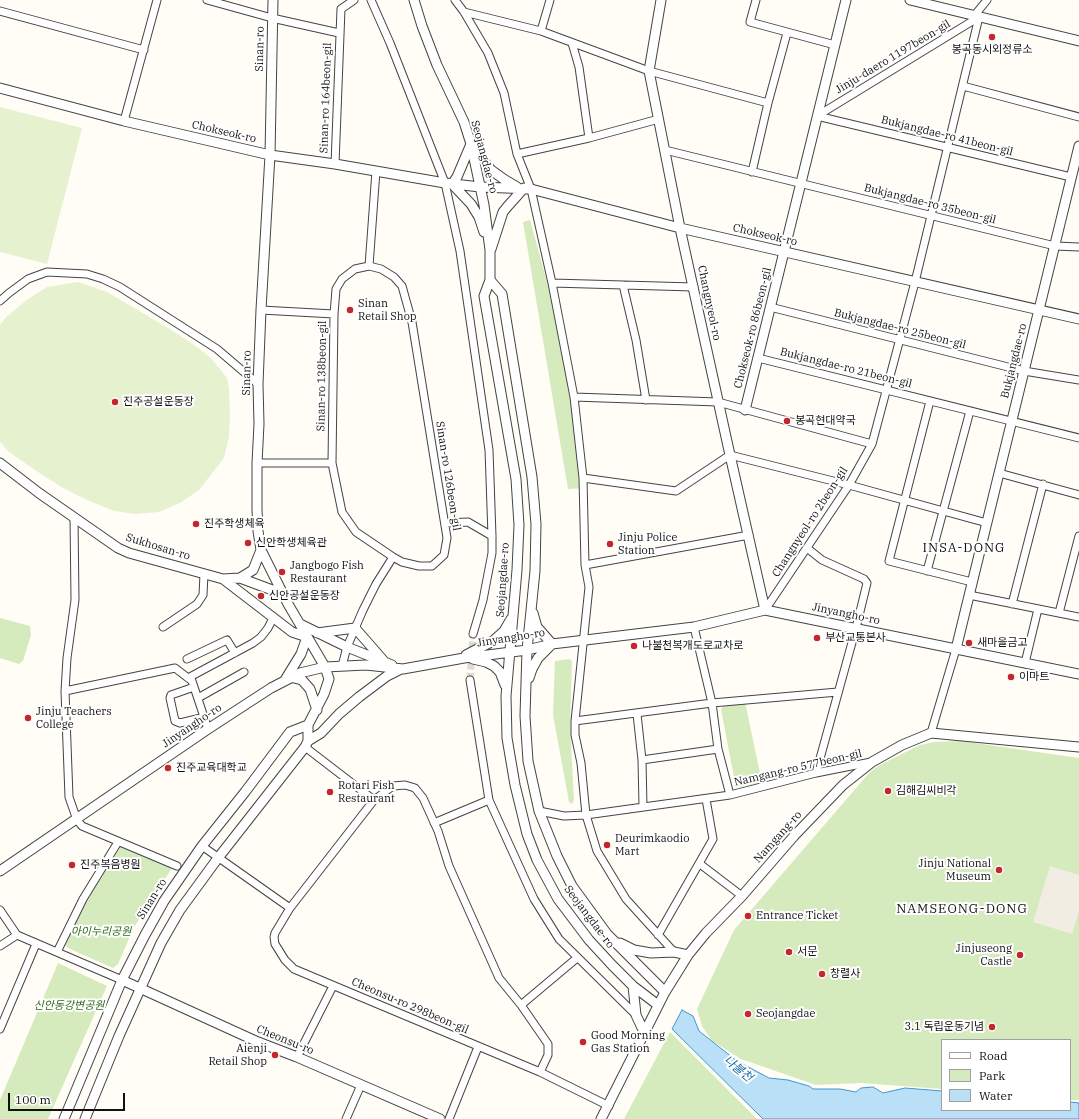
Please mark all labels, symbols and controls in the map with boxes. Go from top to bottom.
street label: Jinju-daero 1197beon-gil [833,17,953,97]
street label: Sinan-ro [253,26,267,72]
marker: 봉곡동시외정류소 [987,32,997,42]
street label: Sinan-ro 164beon-gil [317,42,335,154]
place label: 봉곡동시외정류소 [952,43,1032,57]
street label: Bukjangdae-ro 41beon-gil [880,113,1014,159]
street label: Chokseok-ro [191,118,257,146]
street label: Seojangdae-ro [468,119,500,195]
street label: Bukjangdae-ro 35beon-gil [863,181,997,227]
street label: Chokseok-ro [732,221,798,249]
street label: Changnyeol-ro [695,264,723,342]
street label: Chokseok-ro 86beon-gil [732,266,774,390]
place label: Sinan Retail Shop [358,297,417,323]
marker: Sinan Retail Shop [345,305,355,315]
street label: Bukjangdae-ro 25beon-gil [833,306,967,352]
street label: Sinan-ro 138beon-gil [314,321,330,431]
street label: Bukjangdae-ro [998,322,1030,400]
street label: Bukjangdae-ro 21beon-gil [779,345,913,391]
street label: Sinan-ro [240,350,254,396]
place label: 진주공설운동장 [123,395,194,409]
marker: 진주공설운동장 [110,397,120,407]
place label: 봉곡현대약국 [795,414,856,428]
marker: 봉곡현대약국 [782,416,792,426]
street label: Sinan-ro 126beon-gil [433,420,463,532]
street label: Changnyeol-ro 2beon-gil [769,464,851,580]
place label: 진주학생체육 [204,517,265,531]
marker: 진주학생체육 [191,519,201,529]
street label: Sukhosan-ro [124,531,192,563]
place label: Jinju Police Station [618,531,677,557]
place label: 신안학생체육관 [256,536,327,550]
marker: 신안학생체육관 [243,538,253,548]
marker: Jinju Police Station [605,539,615,549]
district label: INSA-DONG [923,540,1005,556]
street label: Seojangdae-ro [494,542,512,618]
place label: Jangbogo Fish Restaurant [290,559,364,585]
marker: Jangbogo Fish Restaurant [277,567,287,577]
place label: 신안공설운동장 [269,589,340,603]
marker: 신안공설운동장 [256,591,266,601]
street label: Jinyangho-ro [811,600,881,628]
street label: Jinyangho-ro [476,626,546,650]
place label: 부산교통본사 [825,631,886,645]
marker: 부산교통본사 [812,633,822,643]
place label: 새마을금고 [977,636,1028,650]
marker: 새마을금고 [964,638,974,648]
place label: 나불천복개도로교차로 [642,639,743,653]
marker: 나불천복개도로교차로 [629,641,639,651]
place label: 이마트 [1019,670,1049,684]
marker: 이마트 [1006,672,1016,682]
street label: Jinyangho-ro [160,701,224,751]
place label: Jinju Teachers College [36,705,112,731]
marker: Jinju Teachers College [23,713,33,723]
street label: Namgang-ro 577beon-gil [733,747,863,789]
place label: 진주교육대학교 [176,761,247,775]
marker: 진주교육대학교 [163,763,173,773]
place label: Rotari Fish Restaurant [338,779,395,805]
place label: 김해김씨비각 [896,784,957,798]
marker: 김해김씨비각 [883,786,893,796]
marker: Rotari Fish Restaurant [325,787,335,797]
street label: Namgang-ro [751,808,805,866]
place label: Deurimkaodio Mart [615,832,689,858]
marker: Deurimkaodio Mart [602,840,612,850]
place label: Jinju National Museum [918,857,991,883]
place label: 진주복음병원 [80,858,141,872]
marker: 진주복음병원 [67,860,77,870]
marker: Jinju National Museum [994,865,1004,875]
street label: Sinan-ro [134,876,170,922]
street label: Seojangdae-ro [561,883,617,951]
district label: NAMSEONG-DONG [896,901,1028,917]
place label: Entrance Ticket [756,909,838,923]
marker: Entrance Ticket [743,911,753,921]
park label: 아이누리공원 [71,925,131,939]
place label: Jinjuseong Castle [956,942,1012,968]
place label: 서문 [797,945,817,959]
marker: 서문 [784,947,794,957]
marker: Jinjuseong Castle [1015,950,1025,960]
place label: 창렬사 [830,967,860,981]
marker: 창렬사 [817,969,827,979]
street label: Cheonsu-ro 298beon-gil [349,975,471,1037]
park label: 신안동강변공원 [34,999,104,1013]
place label: Seojangdae [756,1007,815,1021]
marker: Seojangdae [743,1009,753,1019]
place label: 3.1 독립운동기념 [905,1020,984,1034]
marker: 3.1 독립운동기념 [987,1022,997,1032]
street label: Cheonsu-ro [254,1023,316,1057]
place label: Good Morning Gas Station [591,1029,665,1055]
marker: Good Morning Gas Station [578,1037,588,1047]
legend [941,1039,1071,1111]
place label: Aienji Retail Shop [208,1042,267,1068]
text: Road [979,1048,1008,1063]
marker: Aienji Retail Shop [270,1050,280,1060]
water label: 나불천 [721,1053,755,1085]
text: Park [979,1068,1005,1083]
scale bar [10,1085,127,1111]
text: Water [979,1088,1012,1103]
text: 100 m [15,1092,51,1107]

